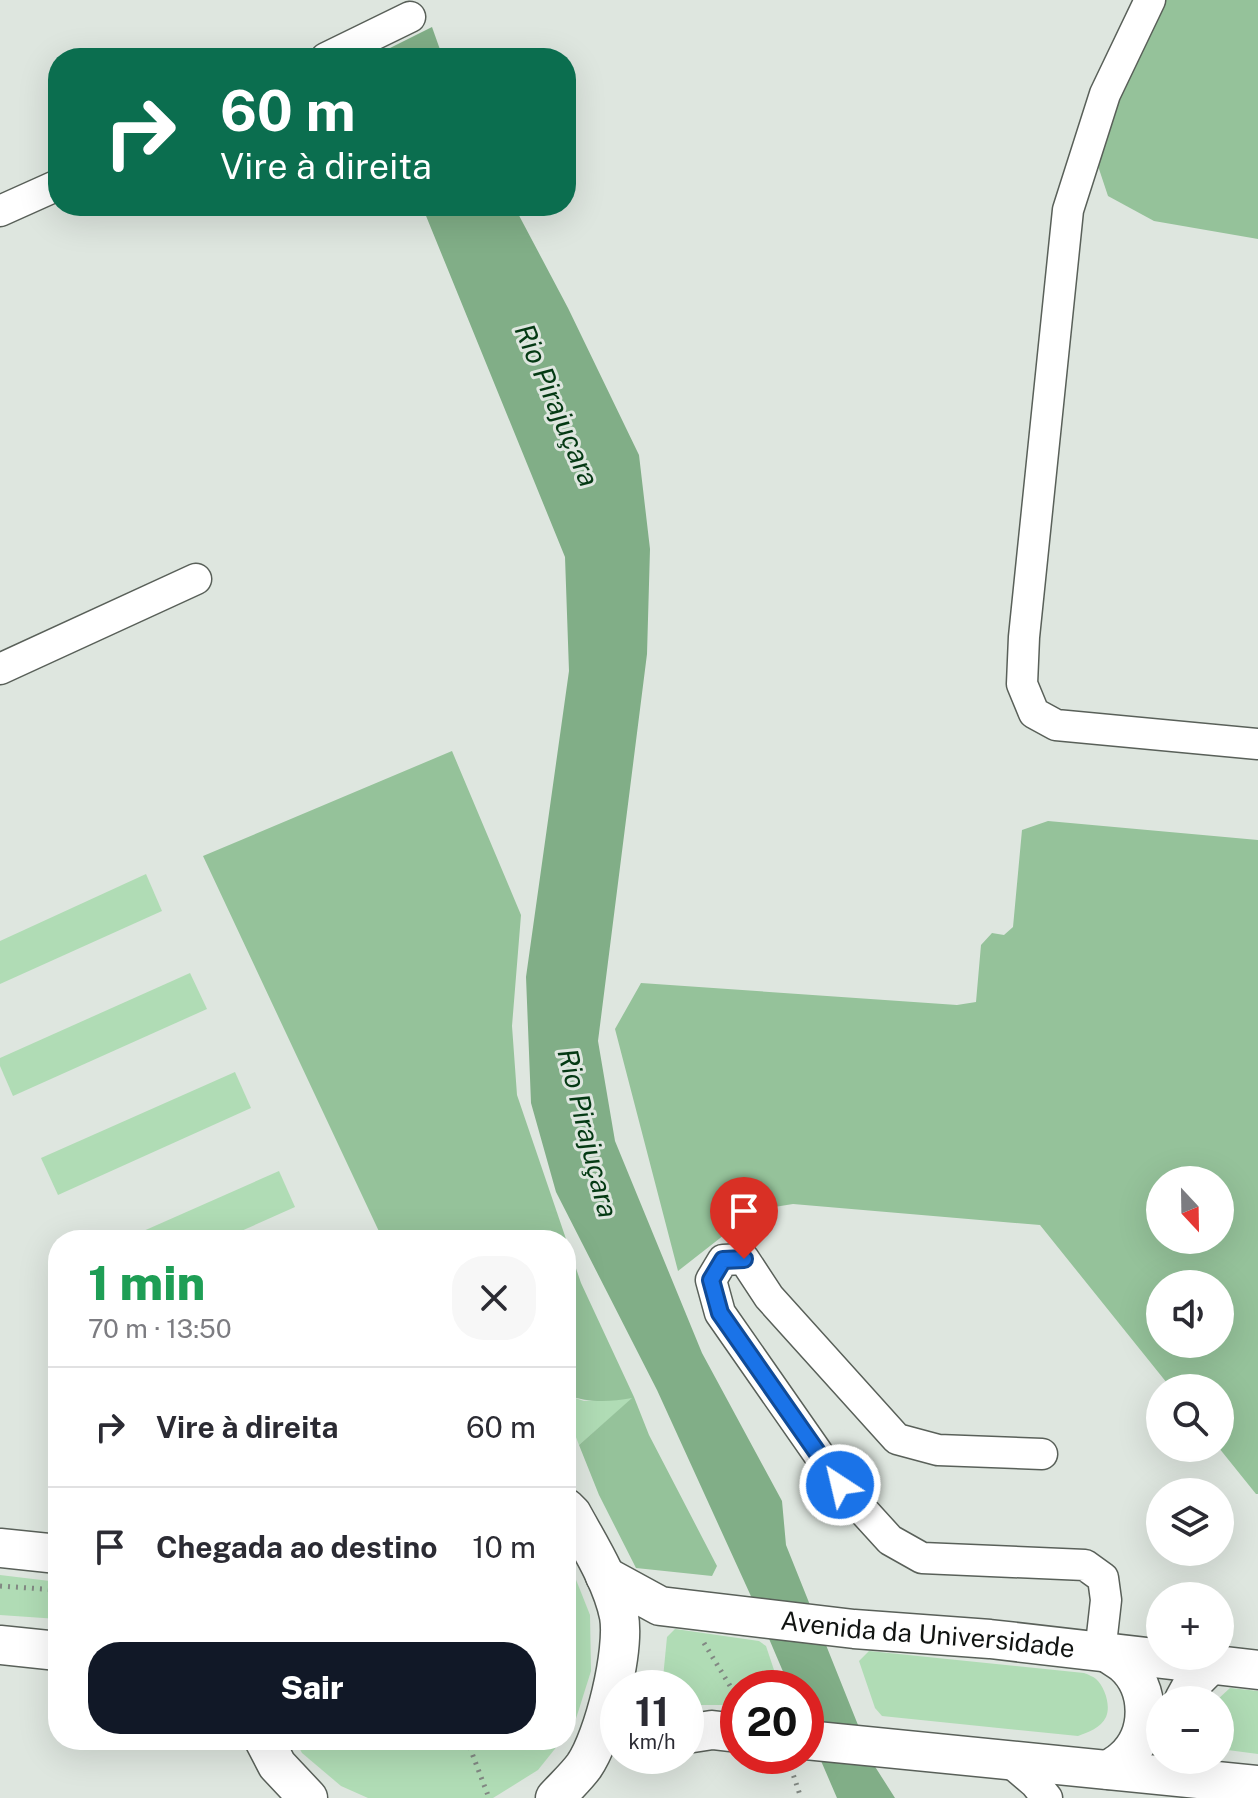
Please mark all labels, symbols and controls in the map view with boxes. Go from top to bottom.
text: 60 m [220,78,356,144]
icon: right [88,80,192,184]
text: Vire à direita [220,145,432,187]
water label: Rio Pirajuçara [508,319,606,491]
water label: Rio Pirajuçara [552,1045,625,1221]
north arrow [1146,1166,1234,1254]
map controls [1146,1166,1234,1774]
pin [710,1177,778,1259]
icon: arrive [722,1189,766,1233]
text: 1 min [88,1254,205,1311]
button: close [452,1256,536,1340]
button: sound [1146,1270,1234,1358]
text: 70 m · 13:50 [88,1313,232,1344]
button: search [1146,1374,1234,1462]
icon: right [88,1405,132,1449]
text: Vire à direita [156,1409,339,1445]
text: 60 m [466,1409,536,1445]
position arrow [798,1443,882,1527]
button: layers [1146,1478,1234,1566]
icon: arrive [88,1525,132,1569]
text: Chegada ao destino [156,1529,437,1565]
text: 10 m [472,1529,536,1565]
button: + [1146,1582,1234,1670]
street label: Avenida da Universidade [779,1604,1076,1664]
button: Sair [88,1642,536,1734]
speed limit sign: 20 [720,1670,824,1774]
button: − [1146,1686,1234,1774]
text: 11 [635,1688,669,1735]
text: km/h [628,1730,676,1754]

